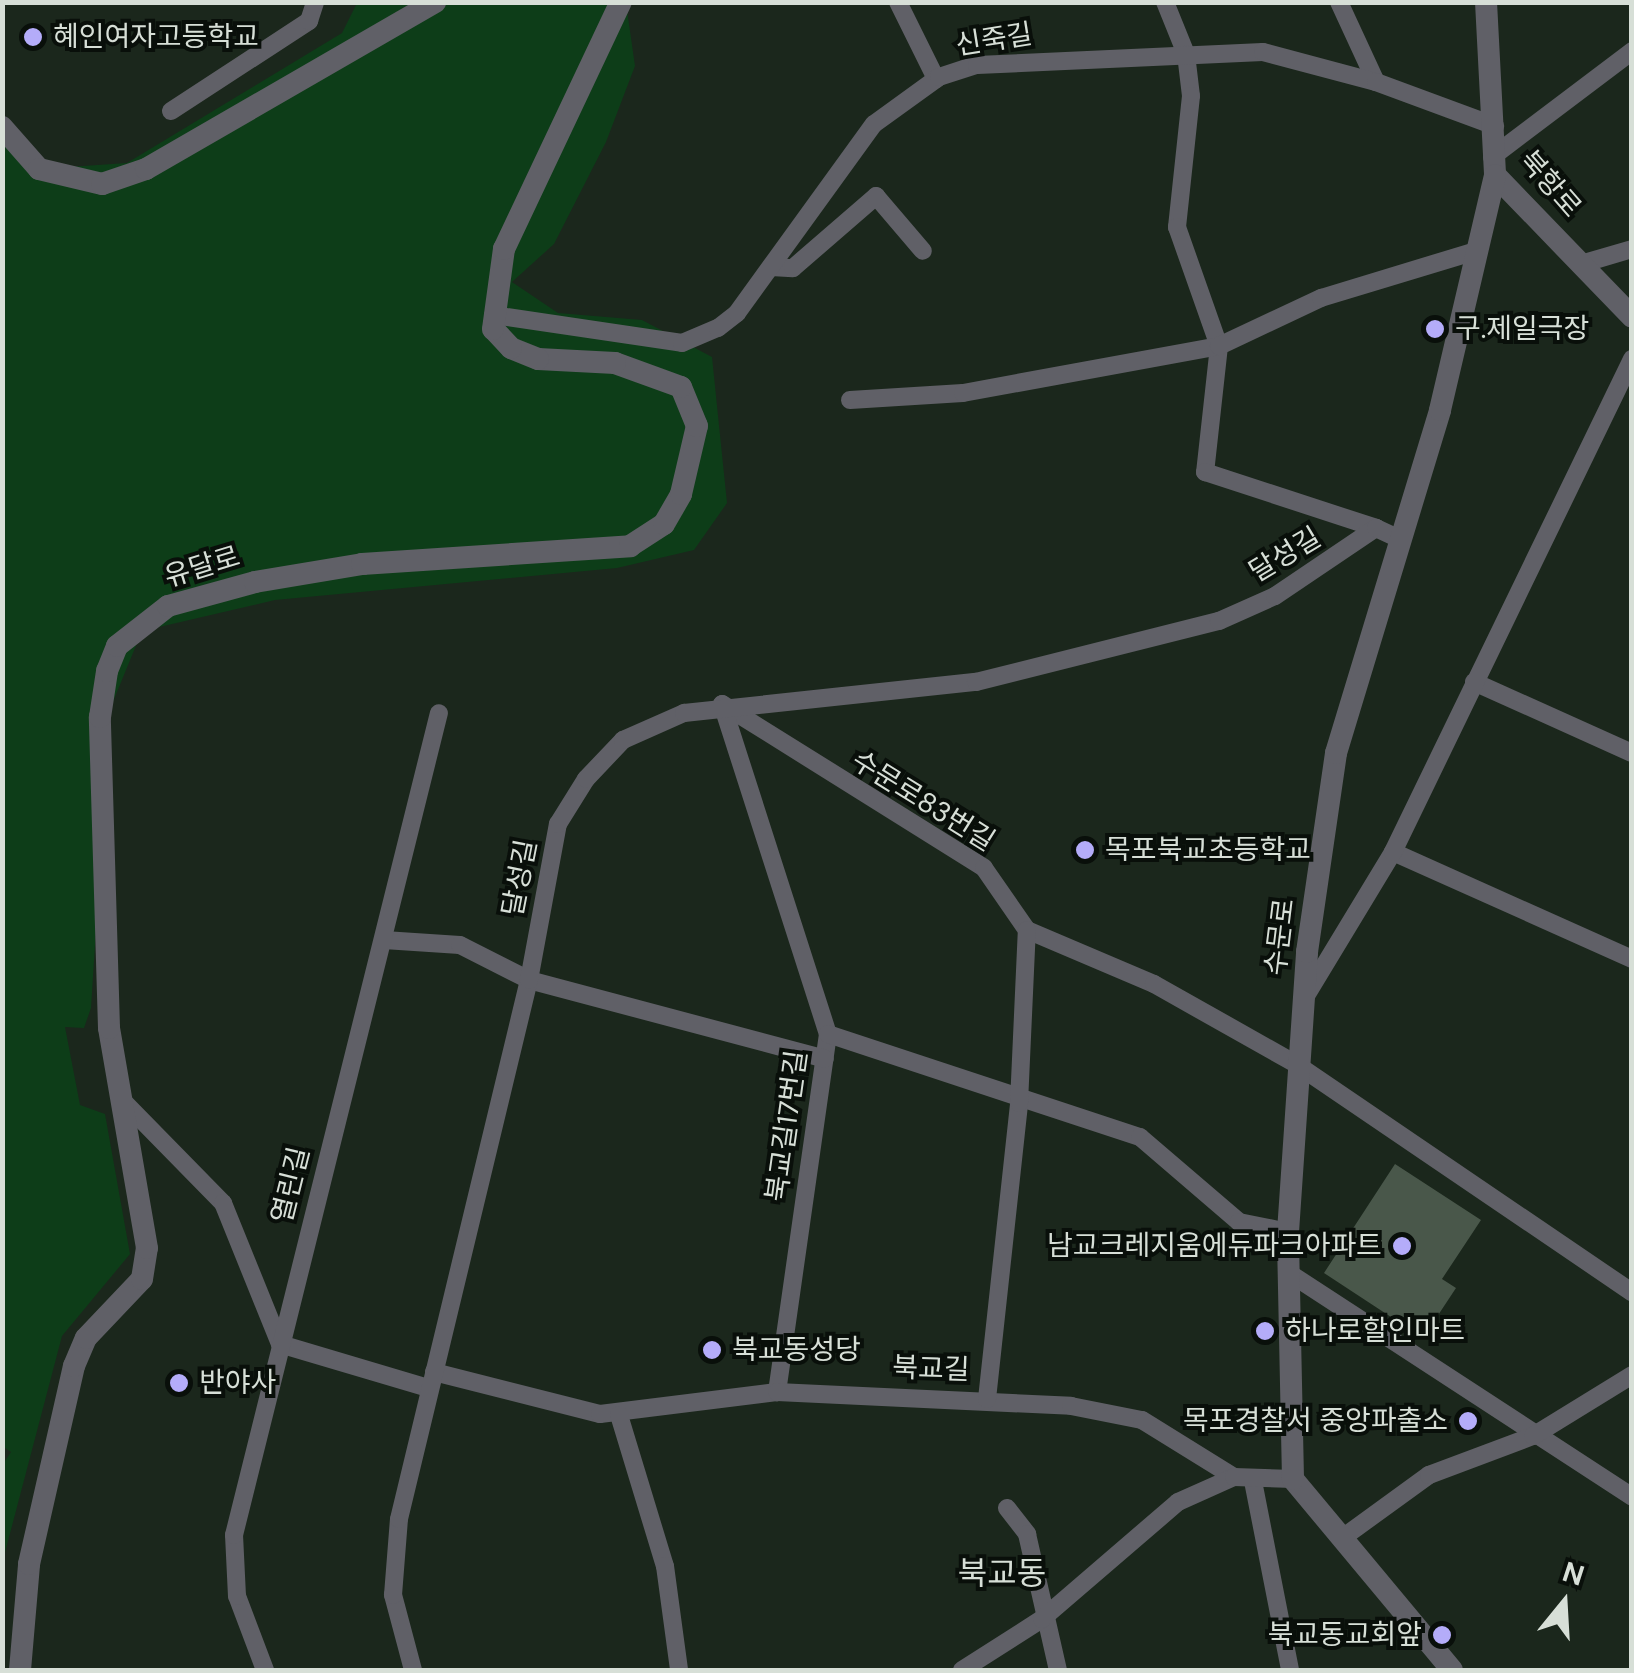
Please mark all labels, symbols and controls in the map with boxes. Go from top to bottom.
street label: 신죽길 [953,17,1035,63]
place label: 혜인여자고등학교 [53,20,259,54]
marker: 혜인여자고등학교 [22,26,44,48]
street label: 북항로 [1512,144,1588,224]
place label: 구.제일극장 [1455,312,1589,346]
marker: 구.제일극장 [1424,318,1446,340]
street label: 달성길 [1243,521,1327,589]
street label: 유달로 [160,540,244,594]
street label: 수문로83번길 [845,744,1001,858]
place label: 목포북교초등학교 [1105,833,1311,867]
street label: 달성길 [496,837,544,919]
marker: 목포북교초등학교 [1074,839,1096,861]
street label: 수문로 [1259,897,1301,977]
street label: 북교길17번길 [760,1048,814,1204]
street label: 열린길 [265,1143,317,1227]
place label: 남교크레지움에듀파크아파트 [1047,1229,1382,1263]
marker: 남교크레지움에듀파크아파트 [1391,1235,1413,1257]
place label: 하나로할인마트 [1285,1314,1465,1348]
marker: 하나로할인마트 [1254,1320,1276,1342]
place label: 북교동성당 [732,1333,861,1367]
marker: 북교동성당 [701,1339,723,1361]
street label: 북교길 [892,1351,970,1387]
place label: 반야사 [199,1366,276,1400]
marker: 반야사 [168,1372,190,1394]
place label: 목포경찰서 중앙파출소 [1183,1404,1448,1438]
marker: 목포경찰서 중앙파출소 [1457,1410,1479,1432]
north arrow [1514,1553,1614,1653]
text: N [1558,1553,1589,1595]
district label: 북교동 [958,1554,1046,1592]
place label: 북교동교회앞 [1267,1618,1422,1652]
marker: 북교동교회앞 [1431,1624,1453,1646]

